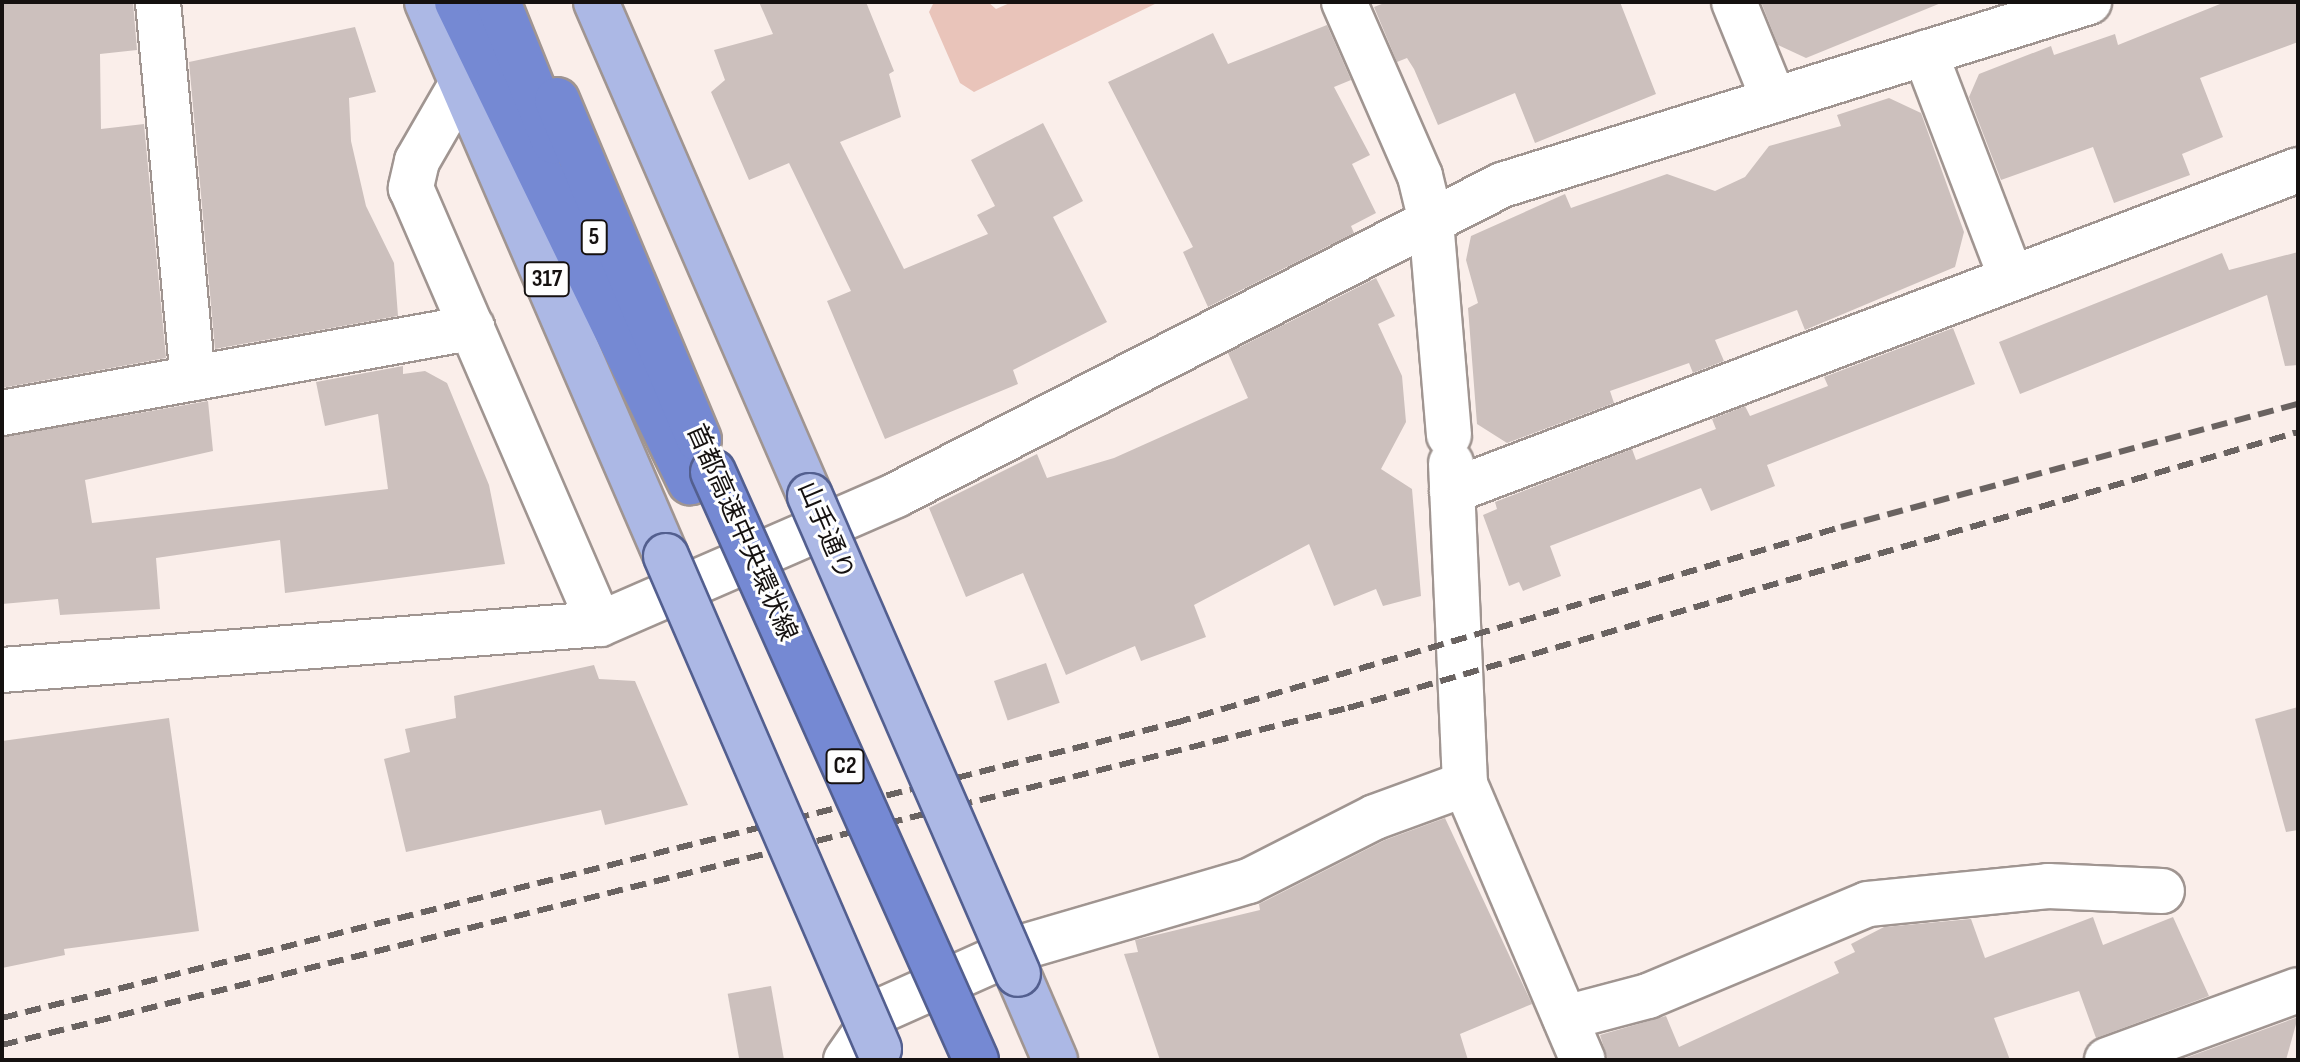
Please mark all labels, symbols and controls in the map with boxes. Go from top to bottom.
road number: 5 [580,217,608,257]
road number: 317 [523,259,571,299]
street label: 首都高速中央環状線 [679,420,803,646]
street label: 山手通り [790,477,860,585]
road number: C2 [825,746,865,786]

